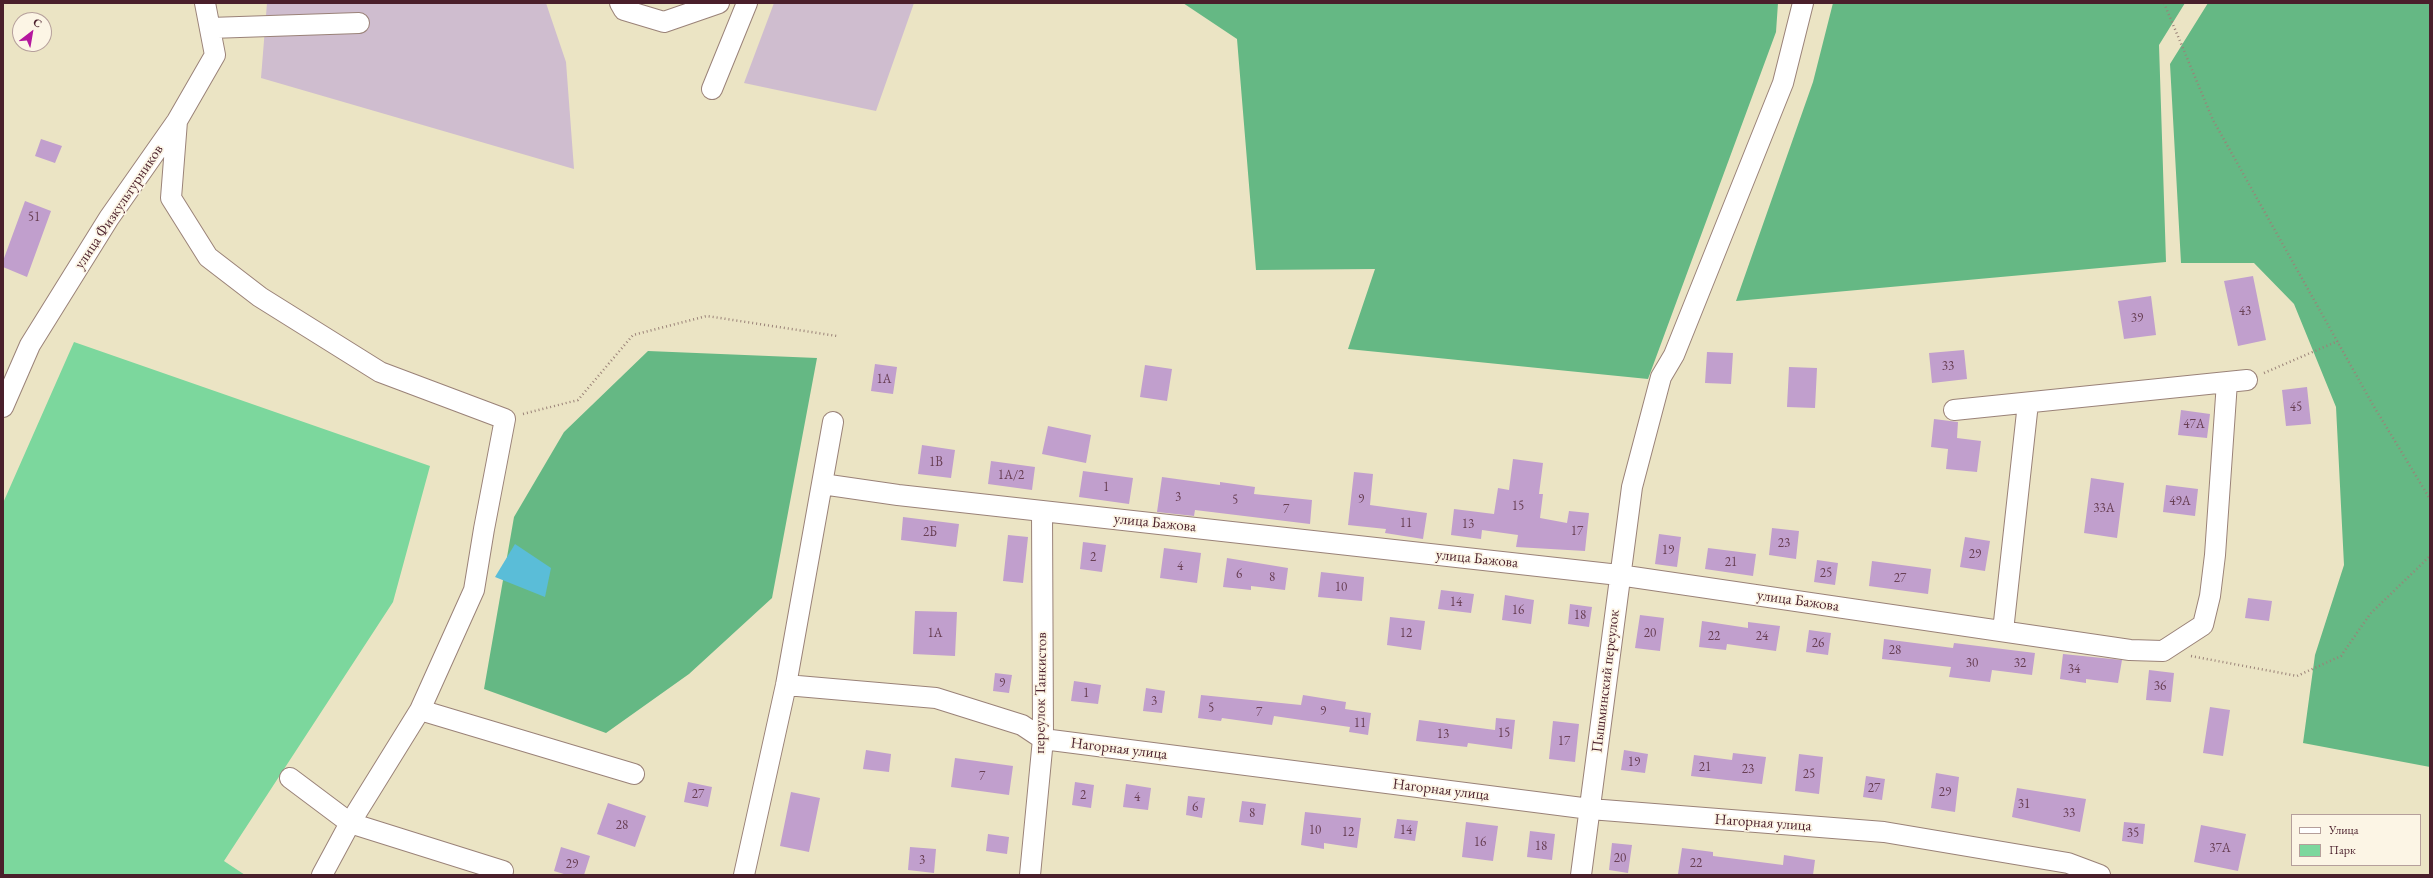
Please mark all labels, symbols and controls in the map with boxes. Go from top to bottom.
north arrow [12,12,52,52]
text: С [31,15,45,31]
street label: улица Физкультурников [71,141,167,273]
house number: 51 [28,209,40,225]
house number: 43 [2239,303,2251,319]
house number: 39 [2131,310,2143,326]
house number: 33 [1942,358,1954,374]
house number: 1А [876,371,892,387]
house number: 45 [2290,399,2302,415]
house number: 47А [2183,416,2205,432]
house number: 1В [929,454,943,470]
house number: 1А/2 [998,467,1024,483]
house number: 1 [1103,479,1109,495]
house number: 3 [1175,489,1181,505]
house number: 9 [1358,491,1364,507]
house number: 5 [1232,492,1238,508]
house number: 49А [2169,493,2191,509]
house number: 15 [1512,498,1524,514]
house number: 33А [2093,500,2115,516]
house number: 7 [1283,501,1289,517]
street label: улица Бажова [1113,510,1197,536]
house number: 11 [1400,515,1412,531]
house number: 13 [1462,516,1474,532]
house number: 17 [1571,523,1583,539]
house number: 2Б [923,524,937,540]
house number: 23 [1778,535,1790,551]
house number: 19 [1662,542,1674,558]
street label: улица Бажова [1435,546,1519,572]
house number: 29 [1969,546,1981,562]
house number: 2 [1090,549,1096,565]
house number: 21 [1725,554,1737,570]
house number: 4 [1177,558,1183,574]
house number: 25 [1820,565,1832,581]
house number: 6 [1236,566,1242,582]
house number: 8 [1269,569,1275,585]
house number: 27 [1894,570,1906,586]
house number: 10 [1335,579,1347,595]
street label: улица Бажова [1756,586,1840,616]
house number: 14 [1450,594,1462,610]
house number: 16 [1512,602,1524,618]
house number: 18 [1574,607,1586,623]
street label: Пышминский переулок [1588,608,1624,754]
house number: 1А [927,625,943,641]
house number: 12 [1400,625,1412,641]
house number: 20 [1644,625,1656,641]
house number: 22 [1708,628,1720,644]
house number: 24 [1756,628,1768,644]
street label: переулок Танкистов [1031,632,1051,754]
house number: 26 [1812,635,1824,651]
house number: 28 [1889,642,1901,658]
house number: 30 [1966,655,1978,671]
house number: 32 [2014,655,2026,671]
house number: 34 [2068,661,2080,677]
house number: 9 [999,675,1005,691]
house number: 36 [2154,678,2166,694]
house number: 1 [1083,685,1089,701]
house number: 3 [1151,693,1157,709]
house number: 5 [1208,700,1214,716]
house number: 9 [1320,703,1326,719]
house number: 7 [1256,704,1262,720]
house number: 11 [1354,715,1366,731]
house number: 15 [1498,725,1510,741]
house number: 13 [1437,726,1449,742]
house number: 17 [1558,733,1570,749]
street label: Нагорная улица [1070,734,1168,764]
house number: 19 [1628,754,1640,770]
house number: 21 [1699,759,1711,775]
house number: 23 [1742,761,1754,777]
house number: 25 [1803,766,1815,782]
house number: 7 [979,768,985,784]
street label: Нагорная улица [1392,775,1490,805]
house number: 27 [1868,780,1880,796]
house number: 29 [1939,784,1951,800]
house number: 27 [692,786,704,802]
house number: 2 [1080,787,1086,803]
house number: 4 [1134,789,1140,805]
house number: 31 [2018,796,2030,812]
house number: 6 [1192,799,1198,815]
house number: 8 [1249,805,1255,821]
house number: 33 [2063,805,2075,821]
street label: Нагорная улица [1714,811,1812,835]
legend [2291,814,2421,866]
house number: 28 [616,817,628,833]
house number: 10 [1309,822,1321,838]
house number: 14 [1400,822,1412,838]
text: Улица [2329,822,2359,838]
house number: 12 [1342,824,1354,840]
house number: 35 [2127,825,2139,841]
house number: 16 [1474,834,1486,850]
house number: 18 [1535,838,1547,854]
house number: 37А [2209,840,2231,856]
text: Парк [2329,842,2356,858]
house number: 20 [1614,850,1626,866]
house number: 3 [919,852,925,868]
house number: 22 [1690,855,1702,871]
house number: 29 [566,856,578,872]

